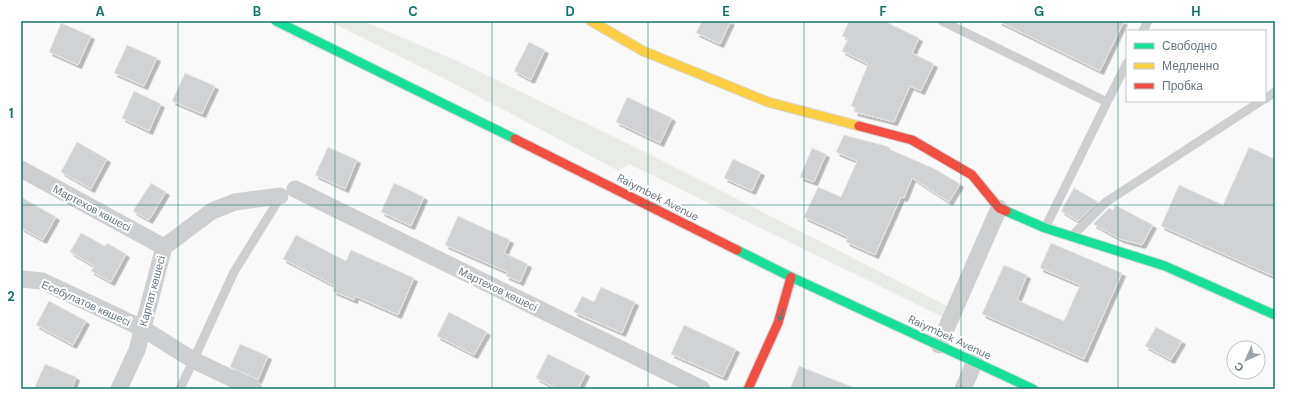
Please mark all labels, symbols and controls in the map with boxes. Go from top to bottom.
text: A [95,3,105,20]
text: B [253,3,261,20]
text: C [408,3,418,20]
text: D [565,3,575,20]
text: E [722,3,730,20]
text: F [879,3,887,20]
text: G [1034,3,1044,20]
text: H [1191,3,1201,20]
legend [1126,30,1266,102]
text: Свободно [1162,38,1217,54]
text: Медленно [1162,58,1219,74]
text: Пробка [1162,78,1203,94]
text: 1 [9,105,13,122]
street label: Raiymbek Avenue [615,170,701,224]
street label: Мартехов көшесі [51,182,133,234]
street label: Карпат көшесі [136,254,168,328]
street label: Мартехов көшесі [456,264,540,314]
street label: Есебулатов көшесі [39,277,133,329]
text: 2 [7,288,15,305]
one-way arrow [777,308,784,321]
street label: Raiymbek Avenue [906,312,994,362]
north arrow [1226,340,1266,380]
text: С [1231,359,1247,375]

